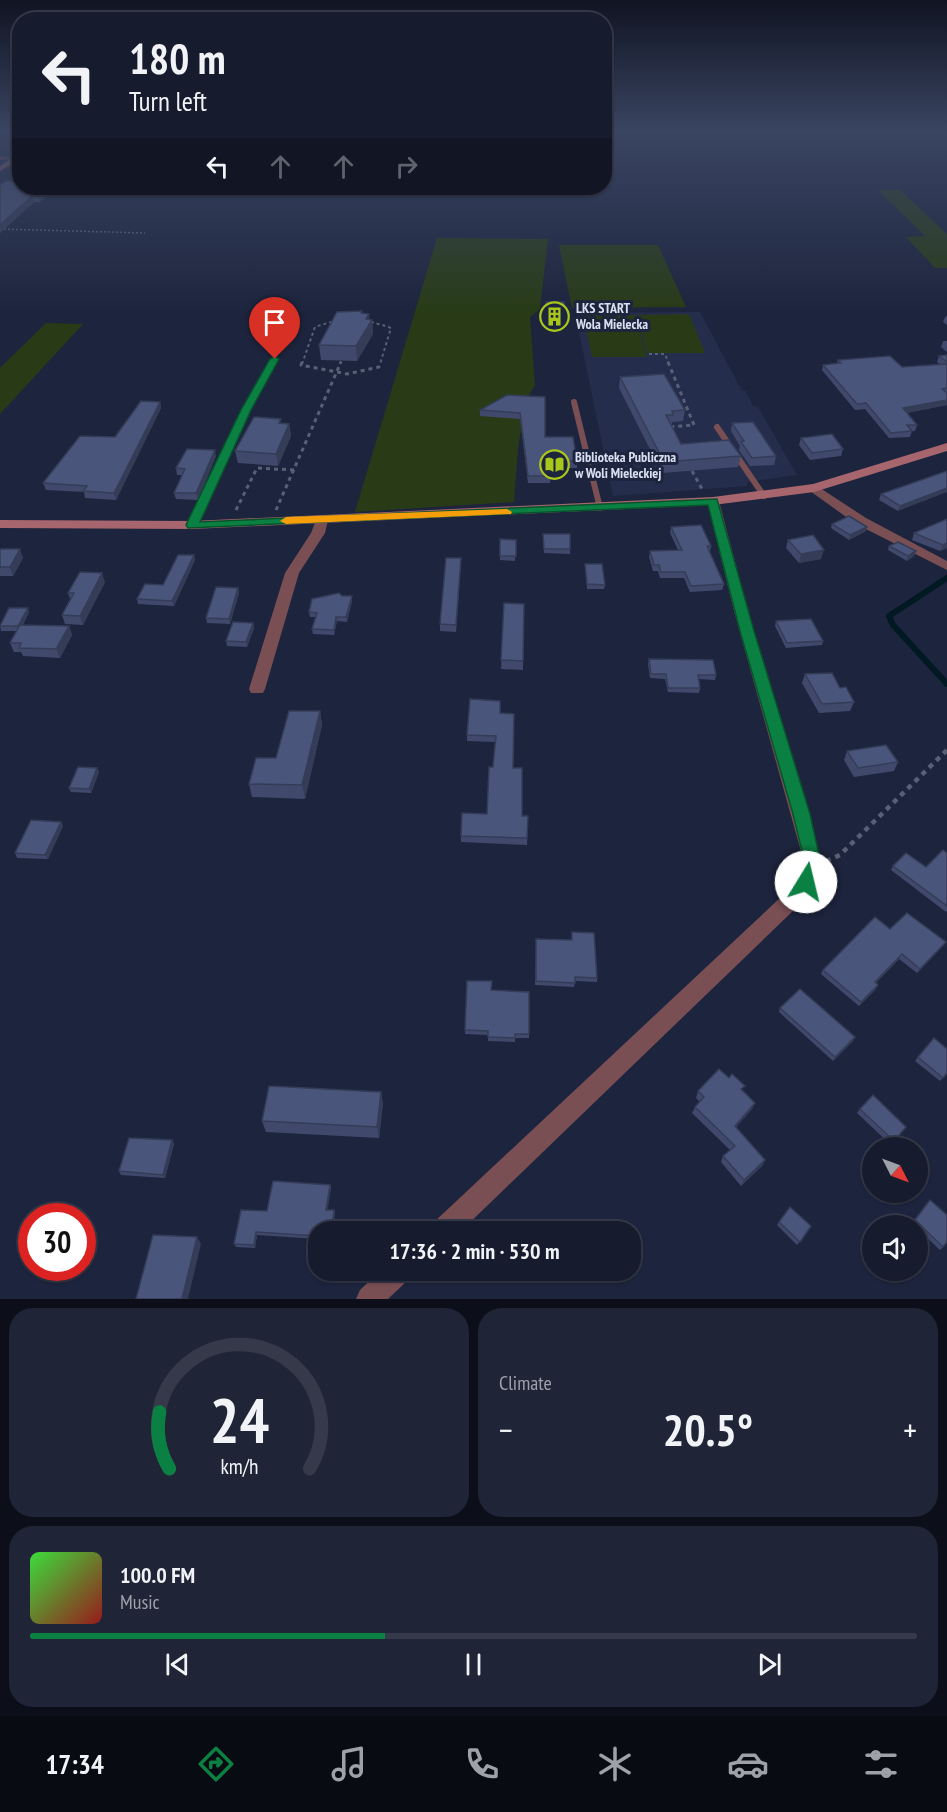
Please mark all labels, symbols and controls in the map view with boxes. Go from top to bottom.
text: 180 m [129,31,226,86]
icon: left [30,36,108,114]
text: Turn left [129,84,207,118]
icon: left [201,150,234,183]
icon: ahead [264,150,297,183]
icon: ahead [327,150,360,183]
icon: right [390,150,423,183]
pin [249,297,300,359]
place label: LKS START Wola Mielecka [575,299,648,333]
building icon: LKS START Wola Mielecka [539,300,571,332]
icon: arrive [258,306,291,339]
place label: Biblioteka Publiczna w Woli Mieleckiej [574,448,676,482]
library icon: Biblioteka Publiczna w Woli Mieleckiej [538,449,570,481]
position arrow [774,850,838,914]
north arrow [862,1137,928,1203]
map controls [862,1137,928,1281]
speed limit sign: 30 [18,1203,96,1281]
button: sound [862,1215,928,1281]
text: 17:36 · 2 min · 530 m [389,1237,560,1265]
text: Climate [499,1370,552,1396]
text: 24 [209,1379,269,1460]
text: 20.5° [663,1400,753,1458]
text: − [499,1408,513,1451]
text: + [903,1408,917,1451]
text: km/h [220,1453,258,1481]
text: 100.0 FM [120,1561,195,1589]
text: Music [120,1589,160,1615]
icon: previous [161,1648,194,1681]
icon: pause [457,1648,490,1681]
icon: next [753,1648,786,1681]
icon: directions [195,1743,237,1785]
icon: music [328,1743,370,1785]
icon: phone [461,1743,503,1785]
icon: climate [594,1743,636,1785]
icon: car [727,1743,769,1785]
icon: filters [860,1743,902,1785]
text: 17:34 [45,1747,104,1781]

